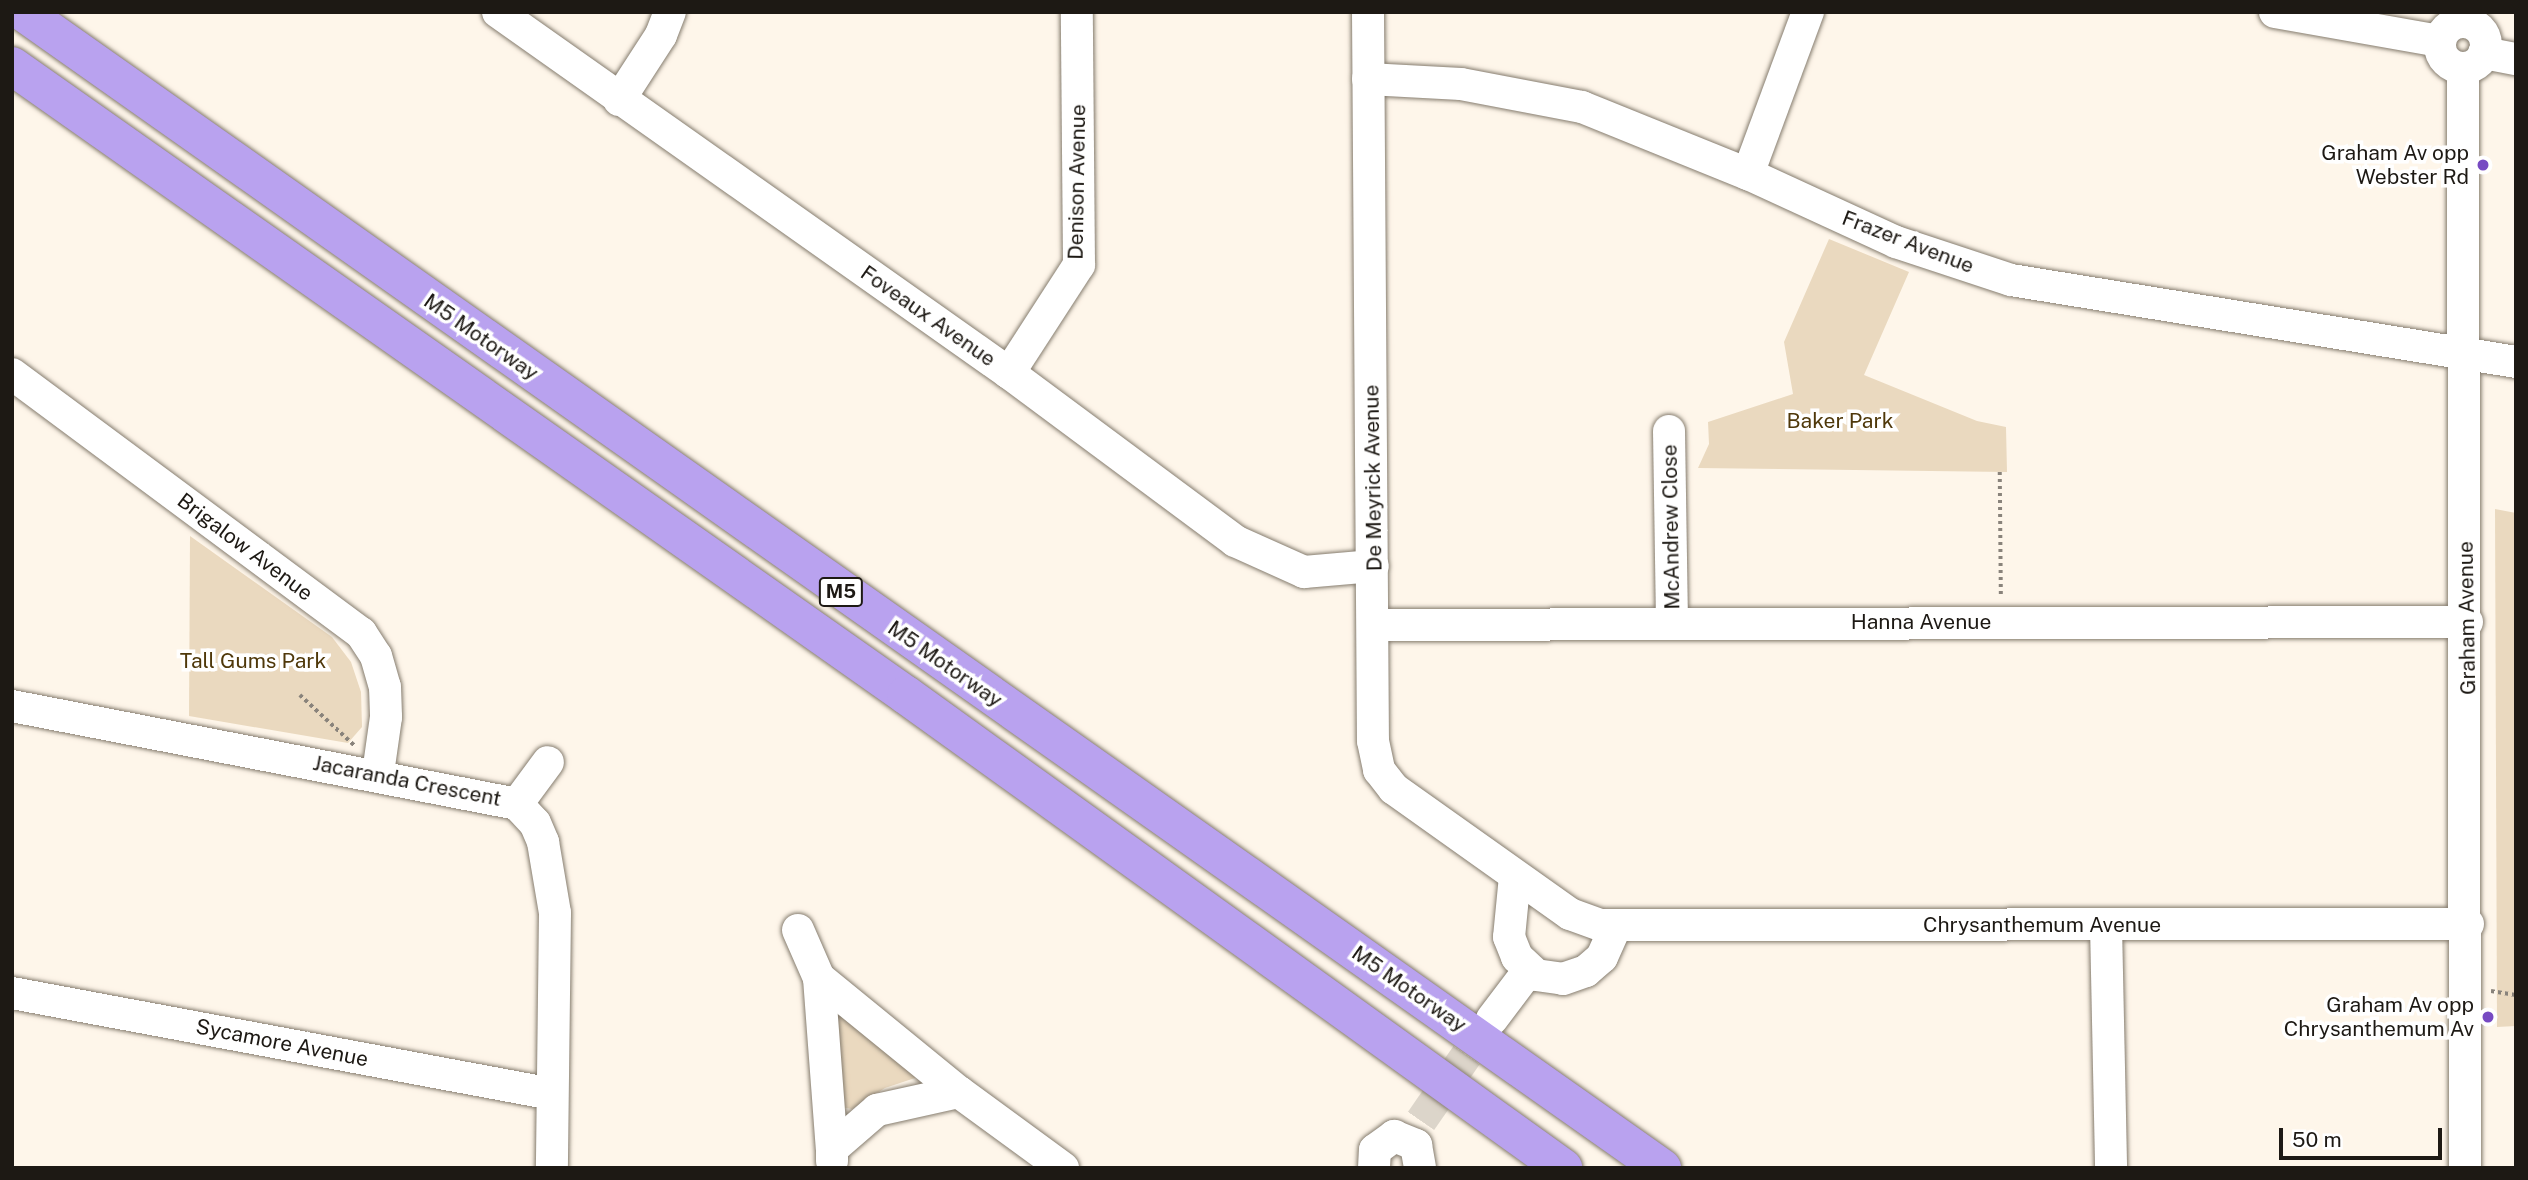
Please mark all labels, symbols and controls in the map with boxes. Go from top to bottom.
street label: Denison Avenue [1063,104,1091,260]
place label: Graham Av opp Webster Rd [2321,140,2469,190]
marker: Graham Av opp Webster Rd [2475,157,2491,173]
street label: Frazer Avenue [1838,205,1978,279]
street label: Foveaux Avenue [856,260,1000,372]
street label: M5 Motorway [419,288,543,386]
street label: De Meyrick Avenue [1359,384,1387,572]
park label: Baker Park [1787,408,1893,434]
street label: McAndrew Close [1657,444,1685,610]
street label: Brigalow Avenue [172,488,318,606]
street label: Graham Avenue [2453,541,2481,695]
road number: M5 [818,576,864,608]
street label: Hanna Avenue [1851,609,1991,635]
street label: M5 Motorway [883,615,1007,713]
park label: Tall Gums Park [180,648,326,674]
street label: Jacaranda Crescent [311,750,503,812]
street label: Chrysanthemum Avenue [1923,912,2161,938]
street label: M5 Motorway [1347,940,1471,1038]
place label: Graham Av opp Chrysanthemum Av [2284,992,2474,1042]
marker: Graham Av opp Chrysanthemum Av [2480,1009,2496,1025]
street label: Sycamore Avenue [194,1014,370,1072]
scale bar [2283,1114,2446,1158]
text: 50 m [2292,1127,2342,1152]

